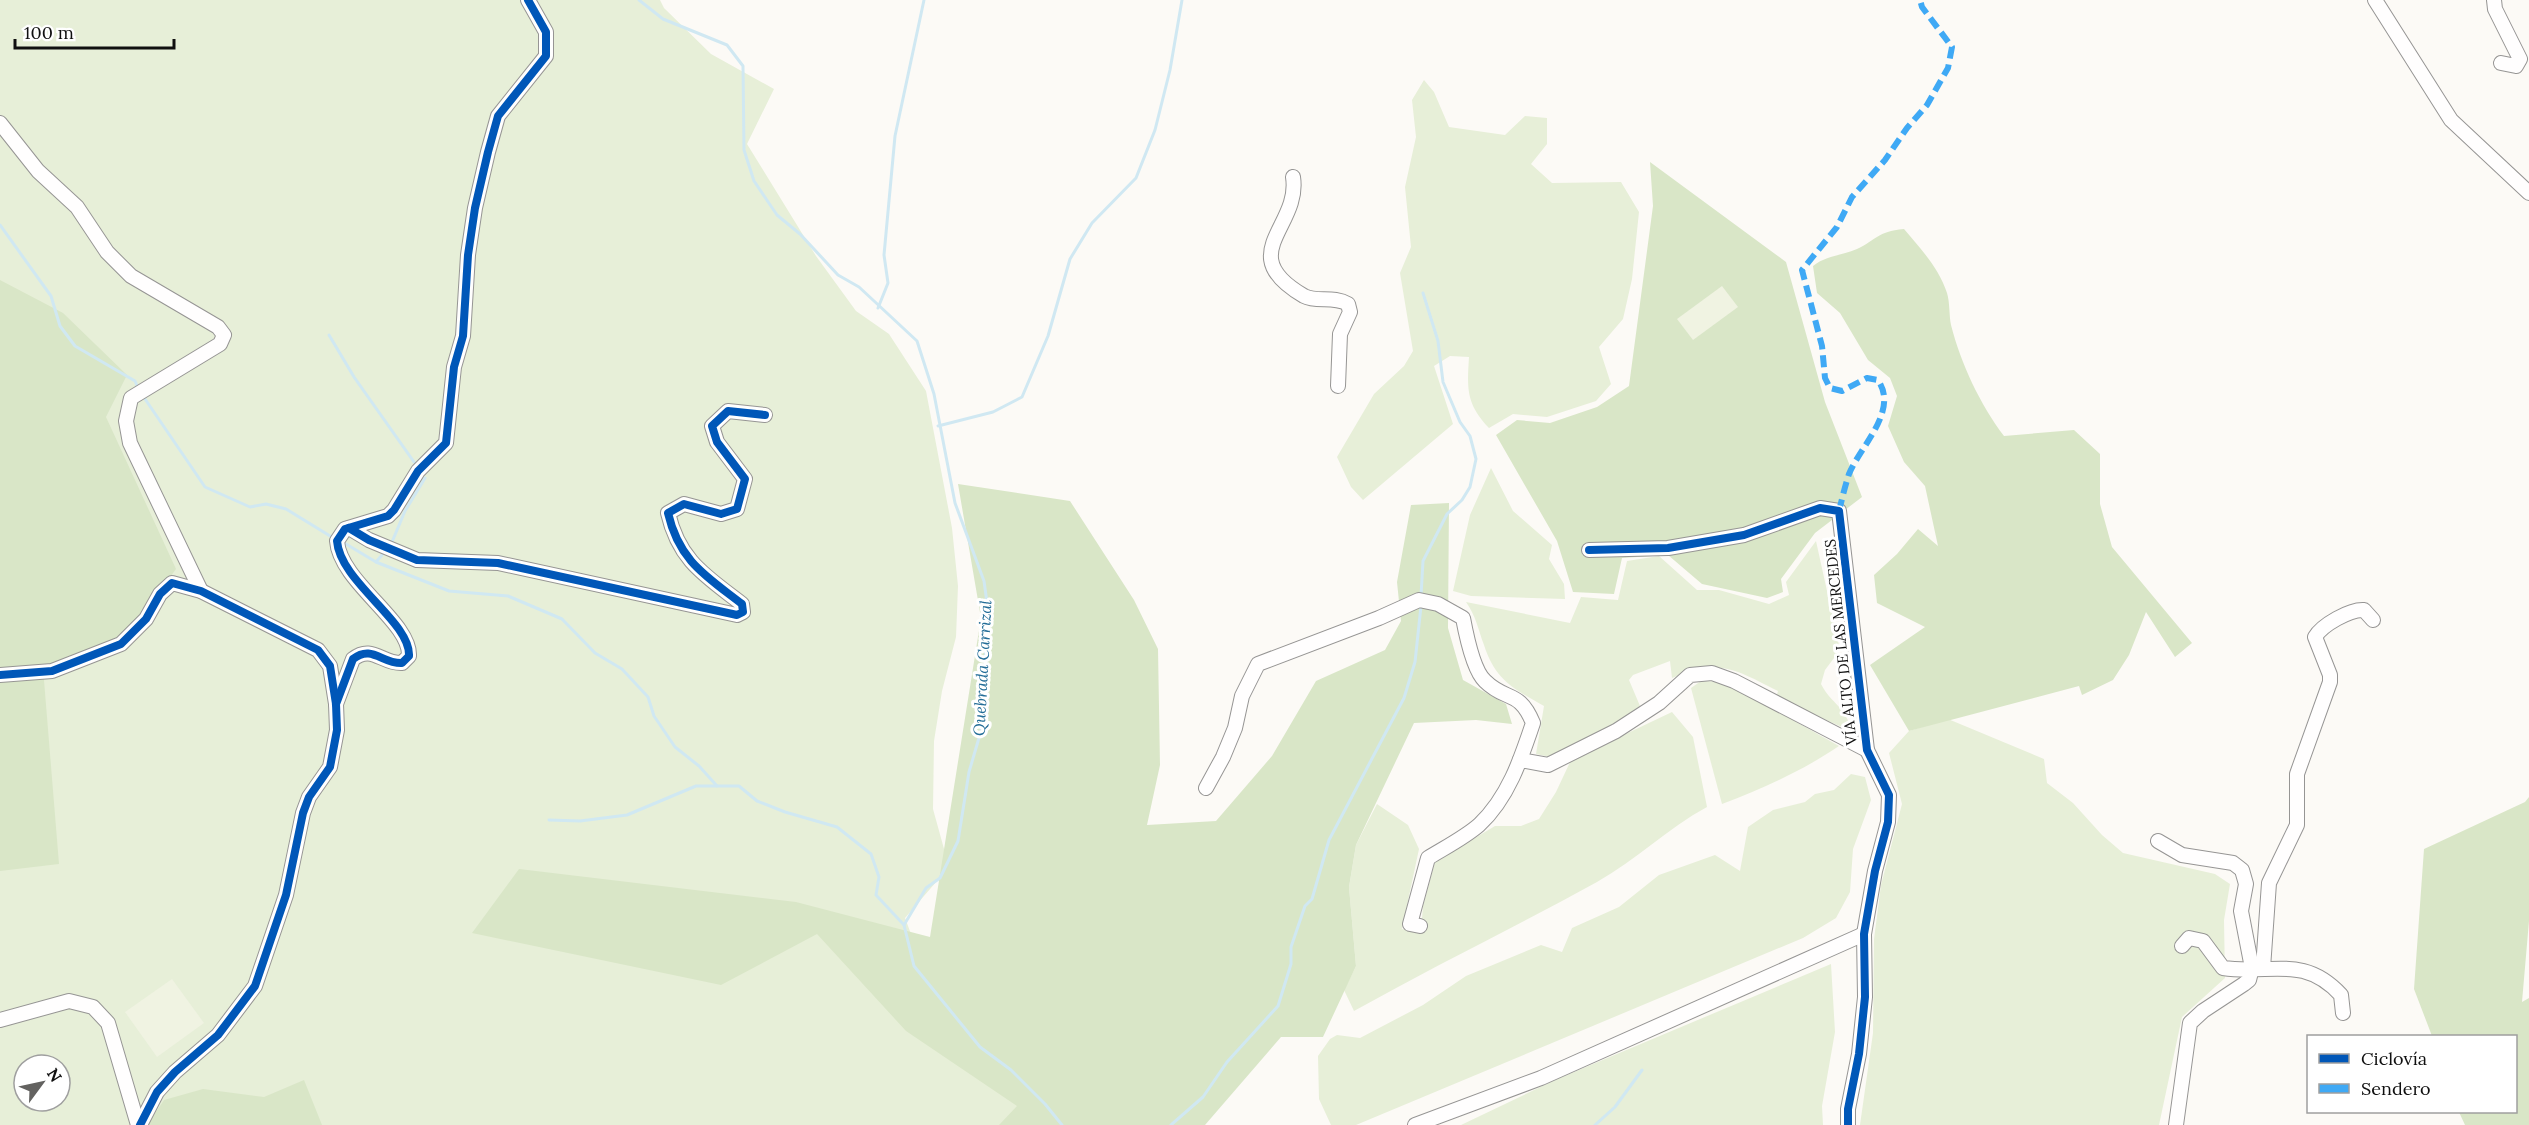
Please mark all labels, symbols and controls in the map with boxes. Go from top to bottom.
scale bar [15,12,174,50]
text: 100 m [24,21,74,44]
street label: VÍA ALTO DE LAS MERCEDES [1820,538,1861,747]
water label: Quebrada Carrizal [968,599,996,736]
legend [2307,1035,2517,1113]
text: Ciclovía [2361,1047,2427,1070]
north arrow [12,1053,72,1113]
text: N [43,1064,66,1085]
text: Sendero [2361,1077,2431,1100]

